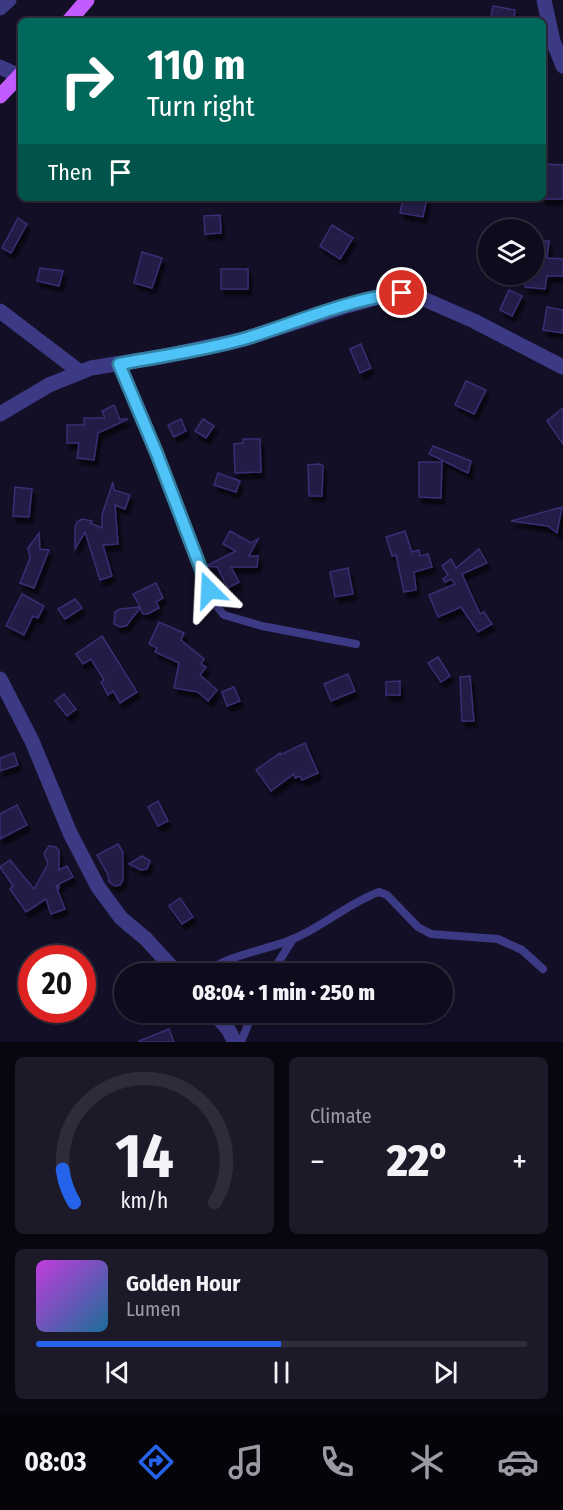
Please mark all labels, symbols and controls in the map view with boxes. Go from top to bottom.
text: 110 m [147,40,246,90]
icon: right [48,42,126,120]
text: Turn right [147,91,255,123]
icon: arrive [104,156,137,189]
text: Then [48,159,92,186]
map controls [478,219,544,285]
button: layers [478,219,544,285]
pin [376,267,427,318]
icon: arrive [385,276,418,309]
position arrow [177,558,241,622]
speed limit sign: 20 [18,945,96,1023]
text: 08:04 · 1 min · 250 m [192,979,375,1006]
text: Climate [310,1104,372,1128]
text: 14 [115,1119,174,1194]
text: 22° [387,1134,450,1188]
text: − [310,1142,325,1182]
text: + [512,1142,527,1182]
text: km/h [121,1188,168,1214]
text: Golden Hour [126,1270,240,1297]
text: Lumen [126,1297,181,1321]
icon: previous [101,1356,134,1389]
icon: pause [265,1356,298,1389]
icon: next [429,1356,462,1389]
icon: directions [135,1441,177,1483]
icon: music [225,1441,267,1483]
icon: phone [316,1441,358,1483]
icon: climate [406,1441,448,1483]
icon: car [497,1441,539,1483]
text: 08:03 [24,1446,87,1478]

